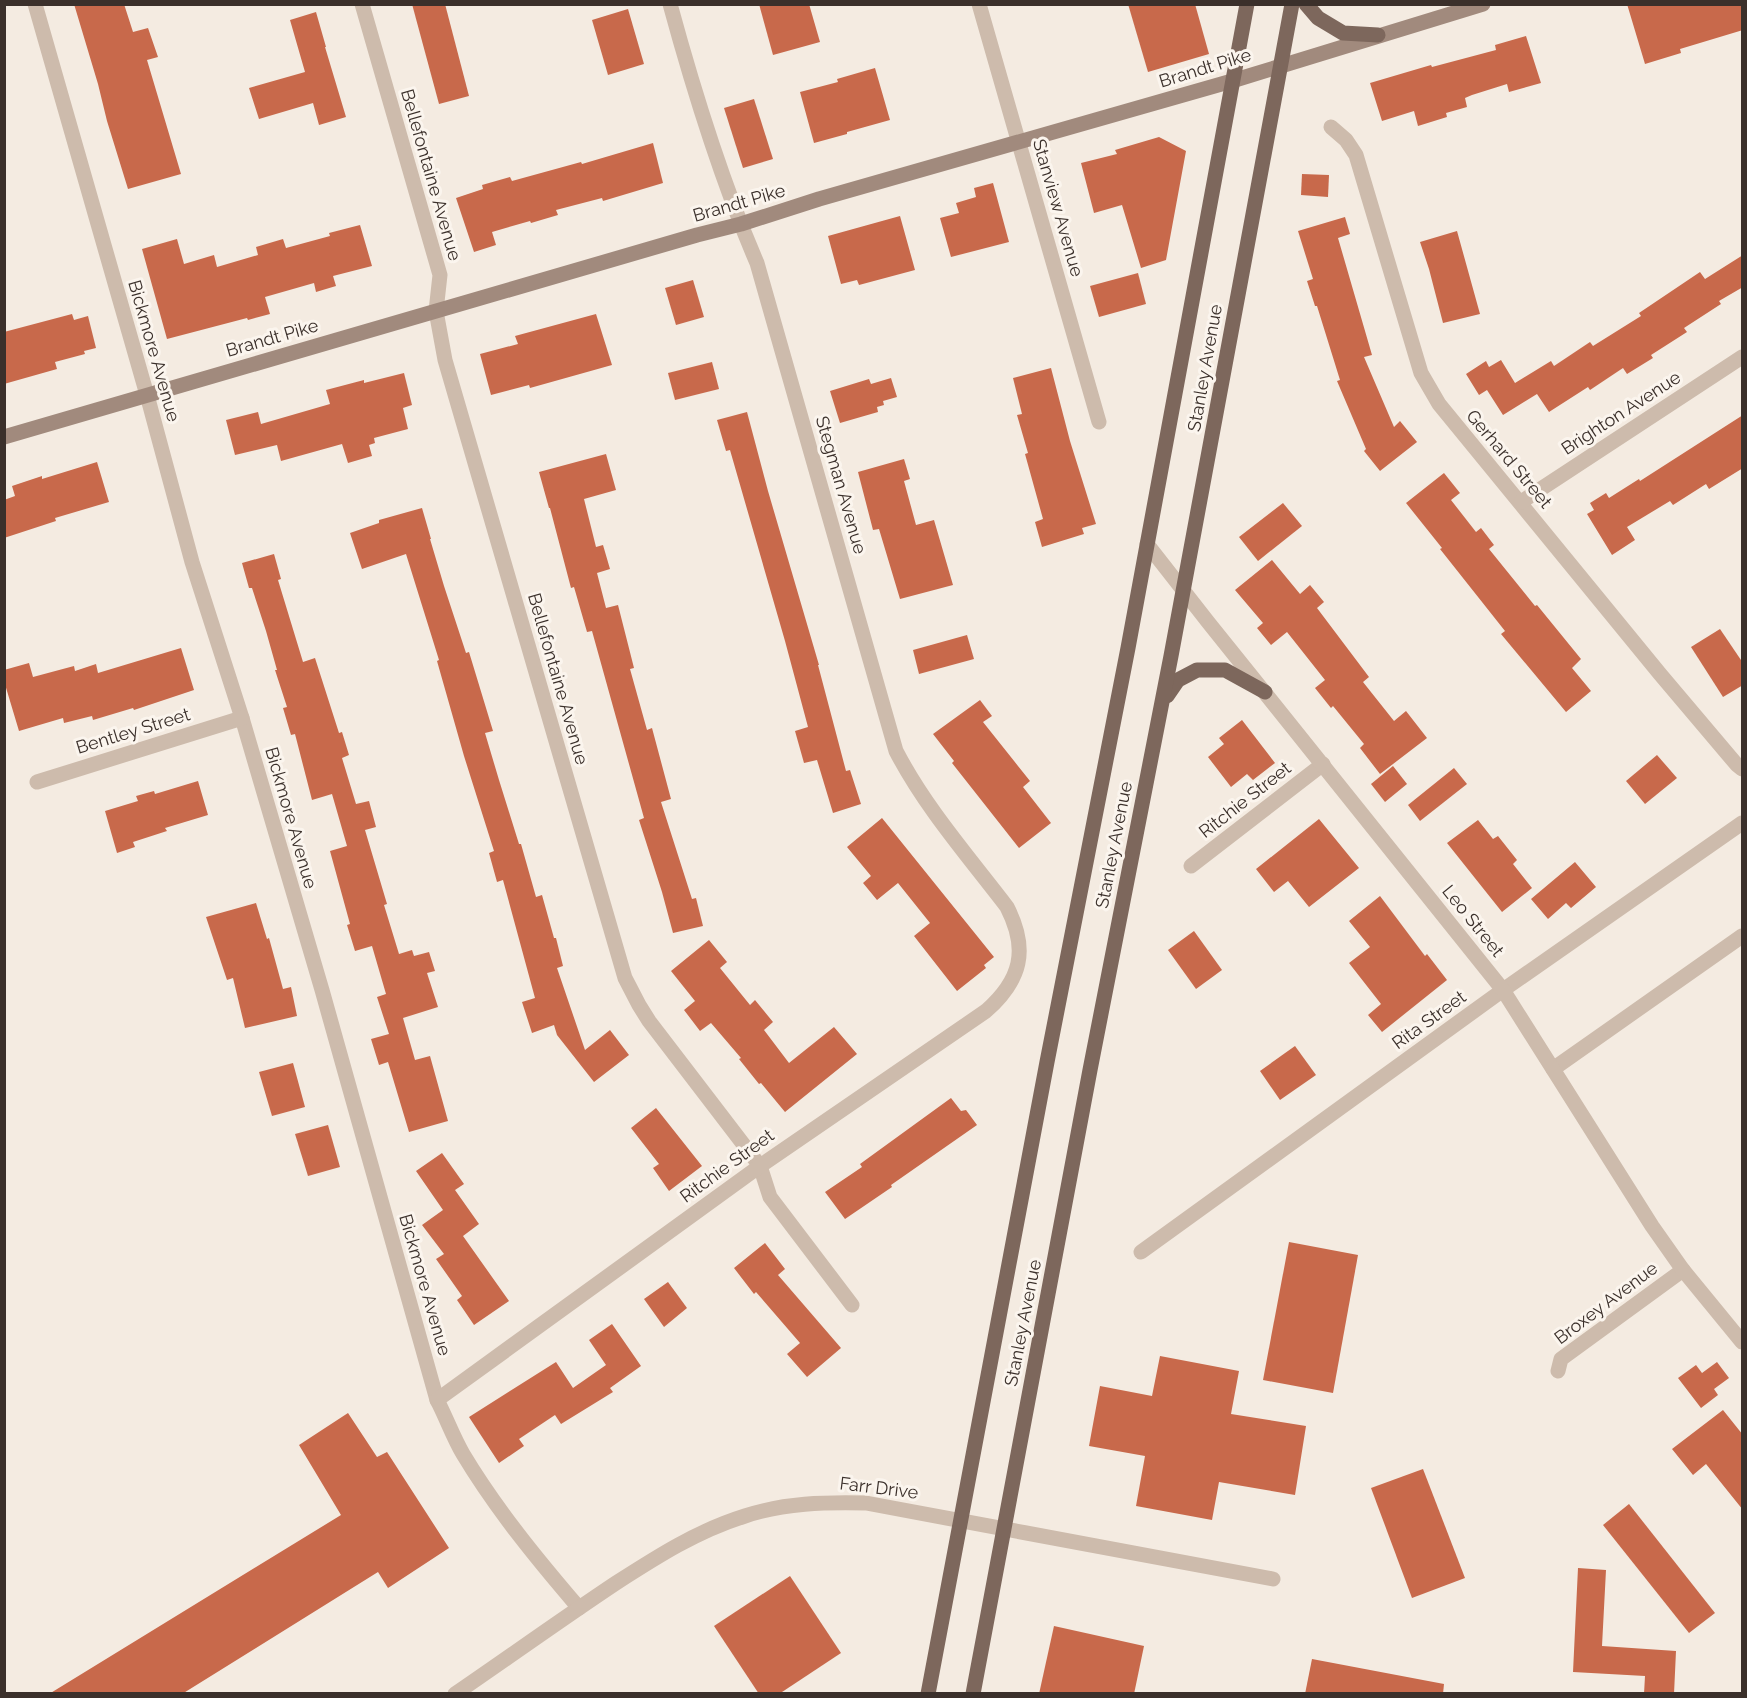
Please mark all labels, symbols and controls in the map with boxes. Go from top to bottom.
street label: Brandt Pike [1156,43,1254,91]
street label: Bellefontaine Avenue [397,87,466,264]
street label: Stanview Avenue [1029,137,1088,279]
street label: Brandt Pike [690,179,788,226]
street label: Bickmore Avenue [124,278,185,425]
street label: Stanley Avenue [1183,302,1226,433]
street label: Brandt Pike [223,314,321,361]
street label: Brighton Avenue [1557,366,1685,459]
street label: Gerhard Street [1462,405,1557,512]
street label: Stegman Avenue [812,414,871,557]
street label: Bellefontaine Avenue [524,591,593,768]
street label: Bentley Street [73,703,192,758]
street label: Bickmore Avenue [261,745,322,892]
street label: Ritchie Street [1195,757,1295,842]
street label: Stanley Avenue [1091,779,1136,910]
street label: Leo Street [1438,881,1509,961]
street label: Rita Street [1388,986,1470,1053]
street label: Ritchie Street [676,1125,778,1207]
street label: Bickmore Avenue [395,1212,456,1359]
street label: Stanley Avenue [1000,1257,1045,1388]
street label: Broxey Avenue [1550,1257,1662,1348]
street label: Farr Drive [839,1472,920,1503]

